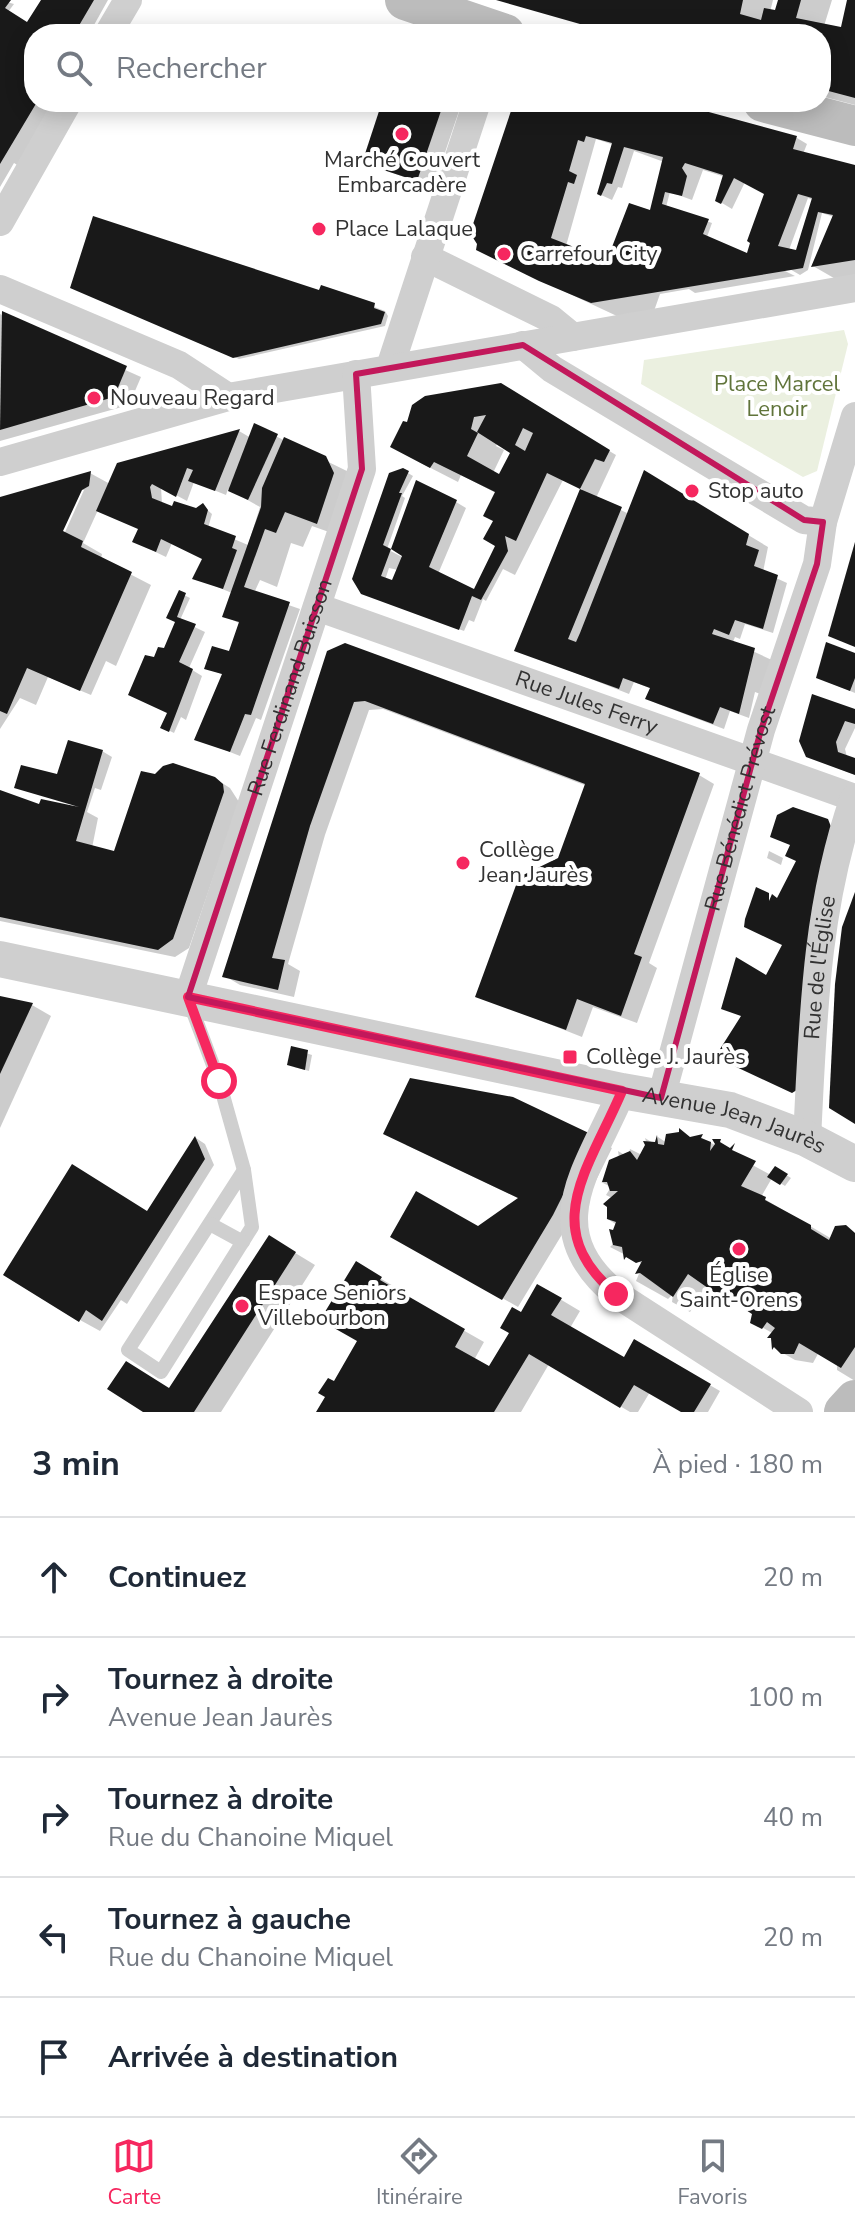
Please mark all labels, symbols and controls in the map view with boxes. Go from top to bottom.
search box [24,24,831,112]
icon: search [52,46,96,90]
text: Rechercher [116,48,267,89]
marker: Marché Couvert Embarcadère [393,125,411,143]
place label: Marché Couvert Embarcadère [324,145,480,200]
place label: Place Lalaque [335,214,473,244]
marker: Place Lalaque [310,220,328,238]
place label: Carrefour City [520,239,658,269]
marker: Carrefour City [495,245,513,263]
park label: Place Marcel Lenoir [714,369,840,424]
place label: Nouveau Regard [110,383,275,413]
marker: Nouveau Regard [85,389,103,407]
place label: Stop auto [708,476,804,506]
marker: Stop auto [683,482,701,500]
street label: Rue Ferdinand Buisson [240,575,340,800]
street label: Rue Jules Ferry [511,664,663,742]
street label: Rue Bénédict Prévost [697,702,783,914]
place label: Collège Jean Jaurès [478,835,589,890]
marker: Collège Jean Jaurès [454,854,472,872]
street label: Rue de l'Église [797,893,843,1040]
place label: Collège J. Jaurès [586,1042,746,1072]
marker: Collège J. Jaurès [561,1048,579,1066]
route start [201,1063,237,1099]
street label: Avenue Jean Jaurès [640,1080,831,1161]
marker: Église Saint-Orens [730,1240,748,1258]
place label: Église Saint-Orens [680,1260,798,1315]
route end [598,1276,634,1312]
place label: Espace Seniors Villebourbon [257,1278,406,1333]
marker: Espace Seniors Villebourbon [233,1297,251,1315]
text: 3 min [32,1441,120,1487]
text: À pied · 180 m [652,1447,823,1482]
icon: ahead [32,1555,76,1599]
text: Continuez [108,1557,247,1598]
text: 20 m [763,1560,823,1595]
text: Tournez à droite [108,1659,333,1700]
icon: right [32,1675,76,1719]
text: 100 m [747,1680,823,1715]
text: Avenue Jean Jaurès [108,1700,333,1735]
text: Tournez à droite [108,1779,333,1820]
icon: right [32,1795,76,1839]
text: 40 m [763,1800,823,1835]
text: Rue du Chanoine Miquel [108,1820,393,1855]
text: Tournez à gauche [108,1899,351,1940]
icon: left [32,1915,76,1959]
text: 20 m [763,1920,823,1955]
text: Rue du Chanoine Miquel [108,1940,393,1975]
icon: arrive [32,2035,76,2079]
text: Arrivée à destination [108,2037,398,2078]
tab: Carte [107,2134,161,2212]
tab: Itinéraire [376,2134,463,2212]
tab: Favoris [677,2134,748,2212]

